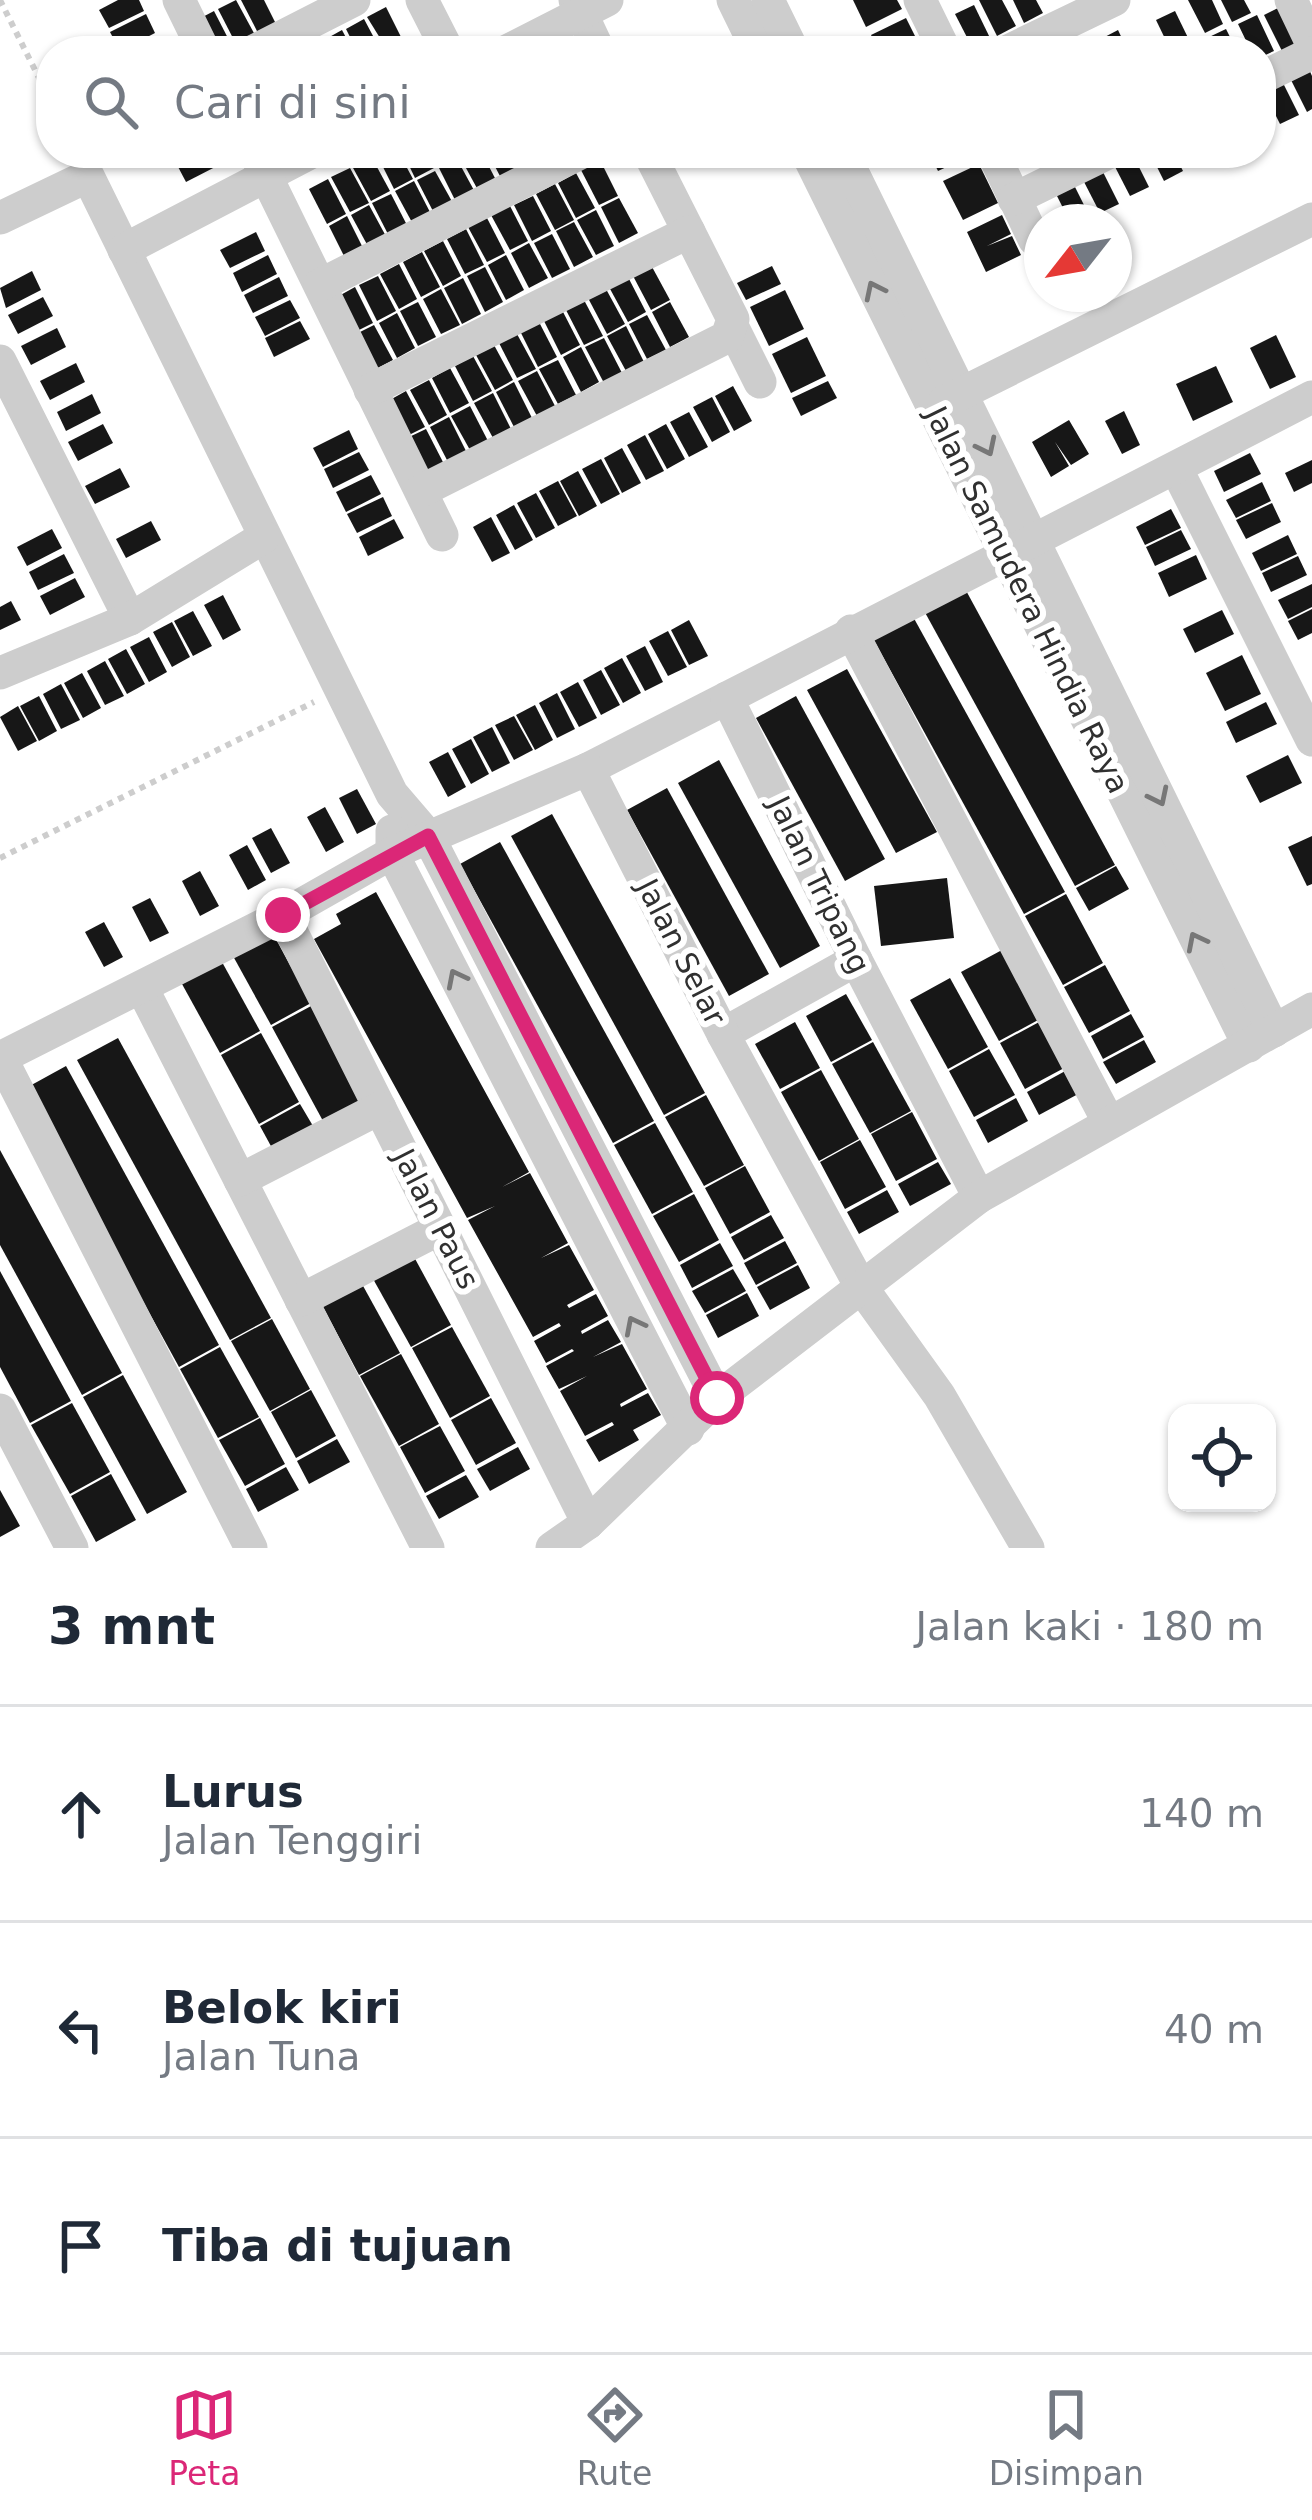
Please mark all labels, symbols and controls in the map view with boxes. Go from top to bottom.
search box [36,36,1276,168]
icon: search [78,69,144,135]
text: Cari di sini [174,76,411,129]
north arrow [1024,204,1132,312]
one-way arrow [865,281,889,302]
street label: Jalan Samudera Hindia Raya [918,399,1137,799]
one-way arrow [972,434,995,456]
one-way arrow [1144,784,1167,806]
street label: Jalan Tripang [761,789,877,979]
street label: Jalan Selar [629,871,733,1031]
route end [256,888,310,942]
one-way arrow [1187,932,1211,953]
one-way arrow [447,969,470,990]
street label: Jalan Paus [385,1141,487,1295]
one-way arrow [626,1315,649,1337]
route start [690,1371,744,1425]
map controls [1168,1404,1276,1512]
button: locate [1168,1404,1276,1512]
text: 3 mnt [48,1597,215,1656]
text: Jalan kaki · 180 m [916,1604,1264,1649]
text: Lurus [162,1765,304,1818]
icon: ahead [48,1781,114,1847]
text: 140 m [1139,1791,1264,1836]
text: Jalan Tenggiri [162,1818,422,1863]
text: Belok kiri [162,1981,402,2034]
icon: left [48,1997,114,2063]
text: 40 m [1164,2007,1264,2052]
text: Jalan Tuna [162,2034,361,2079]
icon: arrive [48,2213,114,2279]
text: Tiba di tujuan [162,2219,513,2272]
tab: Peta [168,2382,240,2493]
tab: Rute [577,2382,652,2493]
tab: Disimpan [989,2382,1144,2493]

